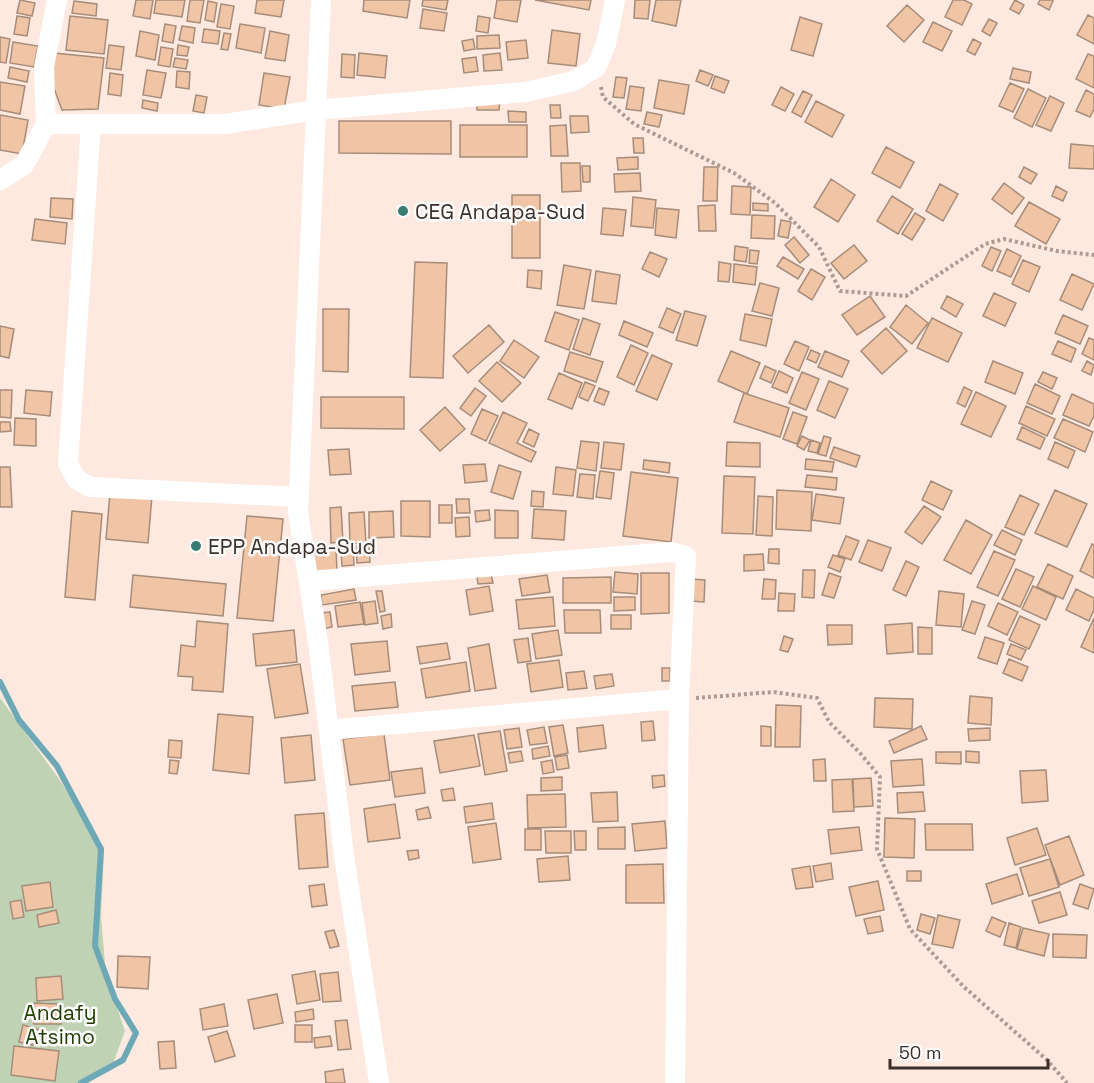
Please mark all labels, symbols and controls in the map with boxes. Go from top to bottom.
place label: CEG Andapa-Sud [415,198,585,225]
marker: CEG Andapa-Sud [396,204,410,218]
place label: EPP Andapa-Sud [208,533,376,560]
marker: EPP Andapa-Sud [189,539,203,553]
park label: Andafy Atsimo [23,999,97,1050]
scale bar [890,1032,1048,1070]
text: 50 m [899,1041,941,1064]

